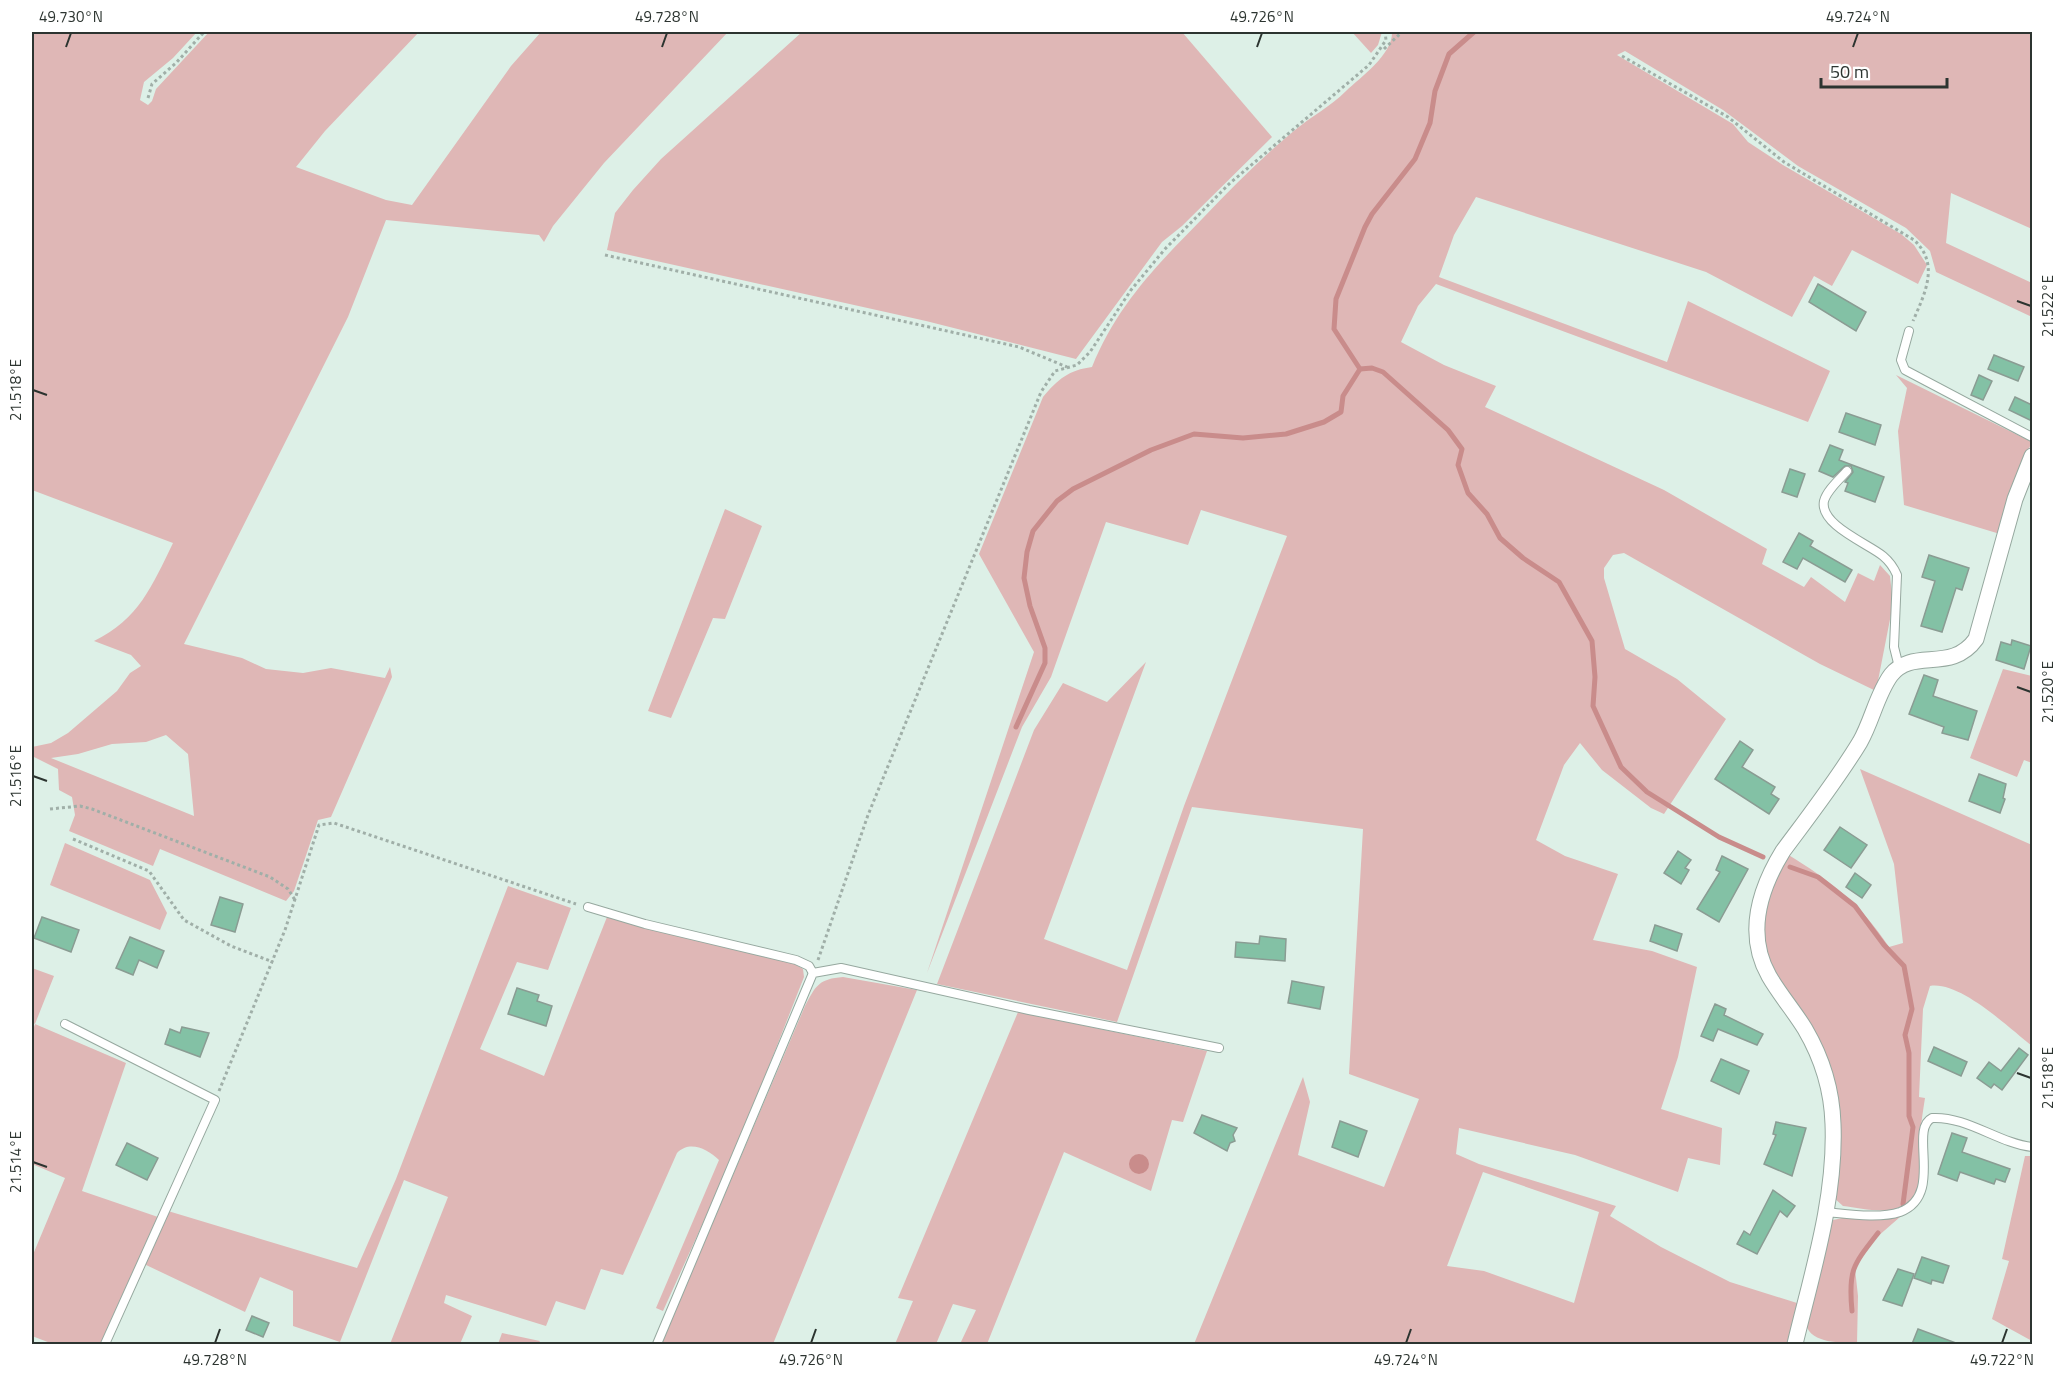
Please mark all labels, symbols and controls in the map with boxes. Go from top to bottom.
text: 49.730°N [39,5,103,28]
text: 49.728°N [635,5,699,28]
text: 49.726°N [1230,5,1294,28]
text: 49.724°N [1826,5,1890,28]
scale bar [1821,51,1947,89]
text: 50 m [1830,58,1869,85]
text: 21.522°E [2036,275,2059,337]
text: 21.518°E [4,359,27,421]
text: 21.520°E [2036,661,2059,723]
text: 21.516°E [4,745,27,807]
text: 21.518°E [2036,1047,2059,1109]
text: 21.514°E [4,1131,27,1193]
text: 49.728°N [183,1348,247,1371]
text: 49.726°N [779,1348,843,1371]
text: 49.724°N [1374,1348,1438,1371]
text: 49.722°N [1970,1348,2034,1371]

